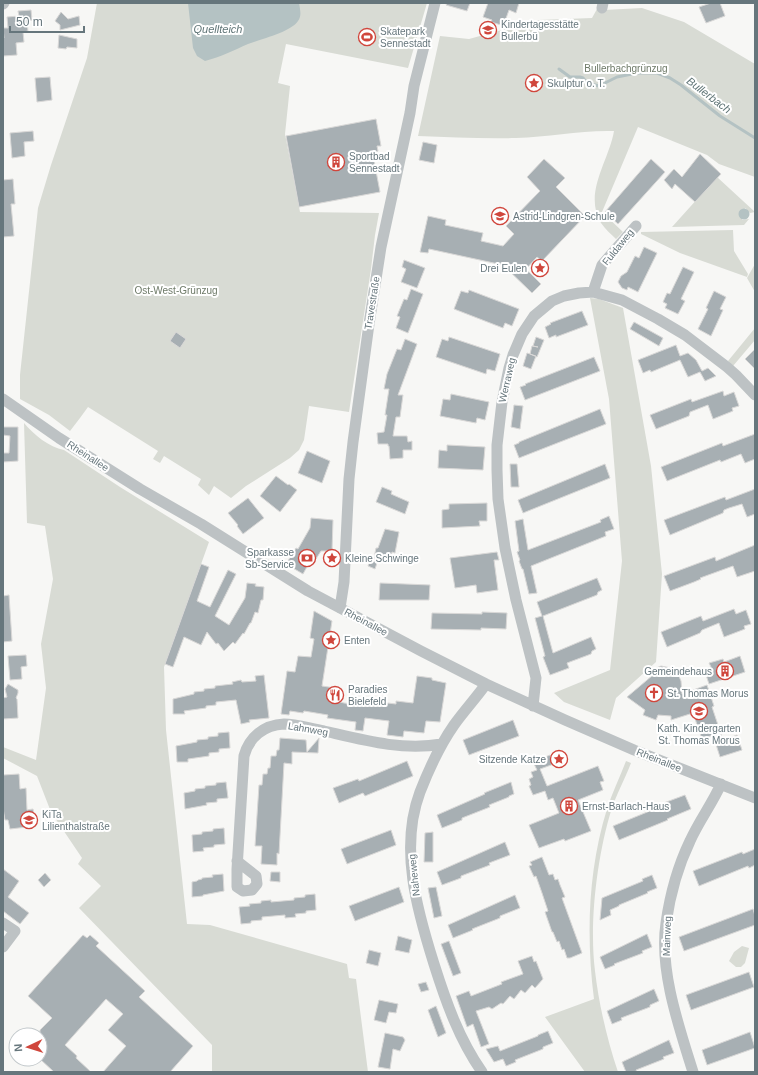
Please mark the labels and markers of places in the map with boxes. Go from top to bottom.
place label: Kindertagesstätte Bullerbü [501,19,579,42]
school or university icon: Kindertagesstätte Bullerbü [478,20,498,40]
place label: Skatepark Sennestadt [380,26,431,49]
sports icon: Skatepark Sennestadt [357,27,377,47]
place icon: Skulptur o. T. [524,73,544,93]
place label: Skulptur o. T. [547,78,605,89]
place label: Sportbad Sennestadt [349,151,400,174]
building icon: Sportbad Sennestadt [326,152,346,172]
school or university icon: Astrid-Lindgren-Schule [490,206,510,226]
place label: Astrid-Lindgren-Schule [513,211,615,222]
place icon: Drei Eulen [530,258,550,278]
place label: Drei Eulen [480,263,527,274]
place label: Sparkasse Sb-Service [245,547,294,570]
bank icon: Sparkasse Sb-Service [297,548,317,568]
place icon: Kleine Schwinge [322,548,342,568]
place label: Kleine Schwinge [345,553,419,564]
place icon: Enten [321,630,341,650]
place label: Enten [344,635,370,646]
building icon: Gemeindehaus [715,661,735,681]
place label: Gemeindehaus [644,666,712,677]
church icon: St. Thomas Morus [644,683,664,703]
place label: Paradies Bielefeld [348,684,387,707]
restaurant icon: Paradies Bielefeld [325,685,345,705]
place label: St. Thomas Morus [667,688,749,699]
school or university icon: Kath. Kindergarten St. Thomas Morus [689,701,709,721]
place label: Kath. Kindergarten St. Thomas Morus [657,723,741,746]
place icon: Sitzende Katze [549,749,569,769]
place label: Sitzende Katze [479,754,546,765]
building icon: Ernst-Barlach-Haus [559,796,579,816]
place label: Ernst-Barlach-Haus [582,801,669,812]
place label: KiTa Lilienthalstraße [42,809,110,832]
school or university icon: KiTa Lilienthalstraße [19,810,39,830]

